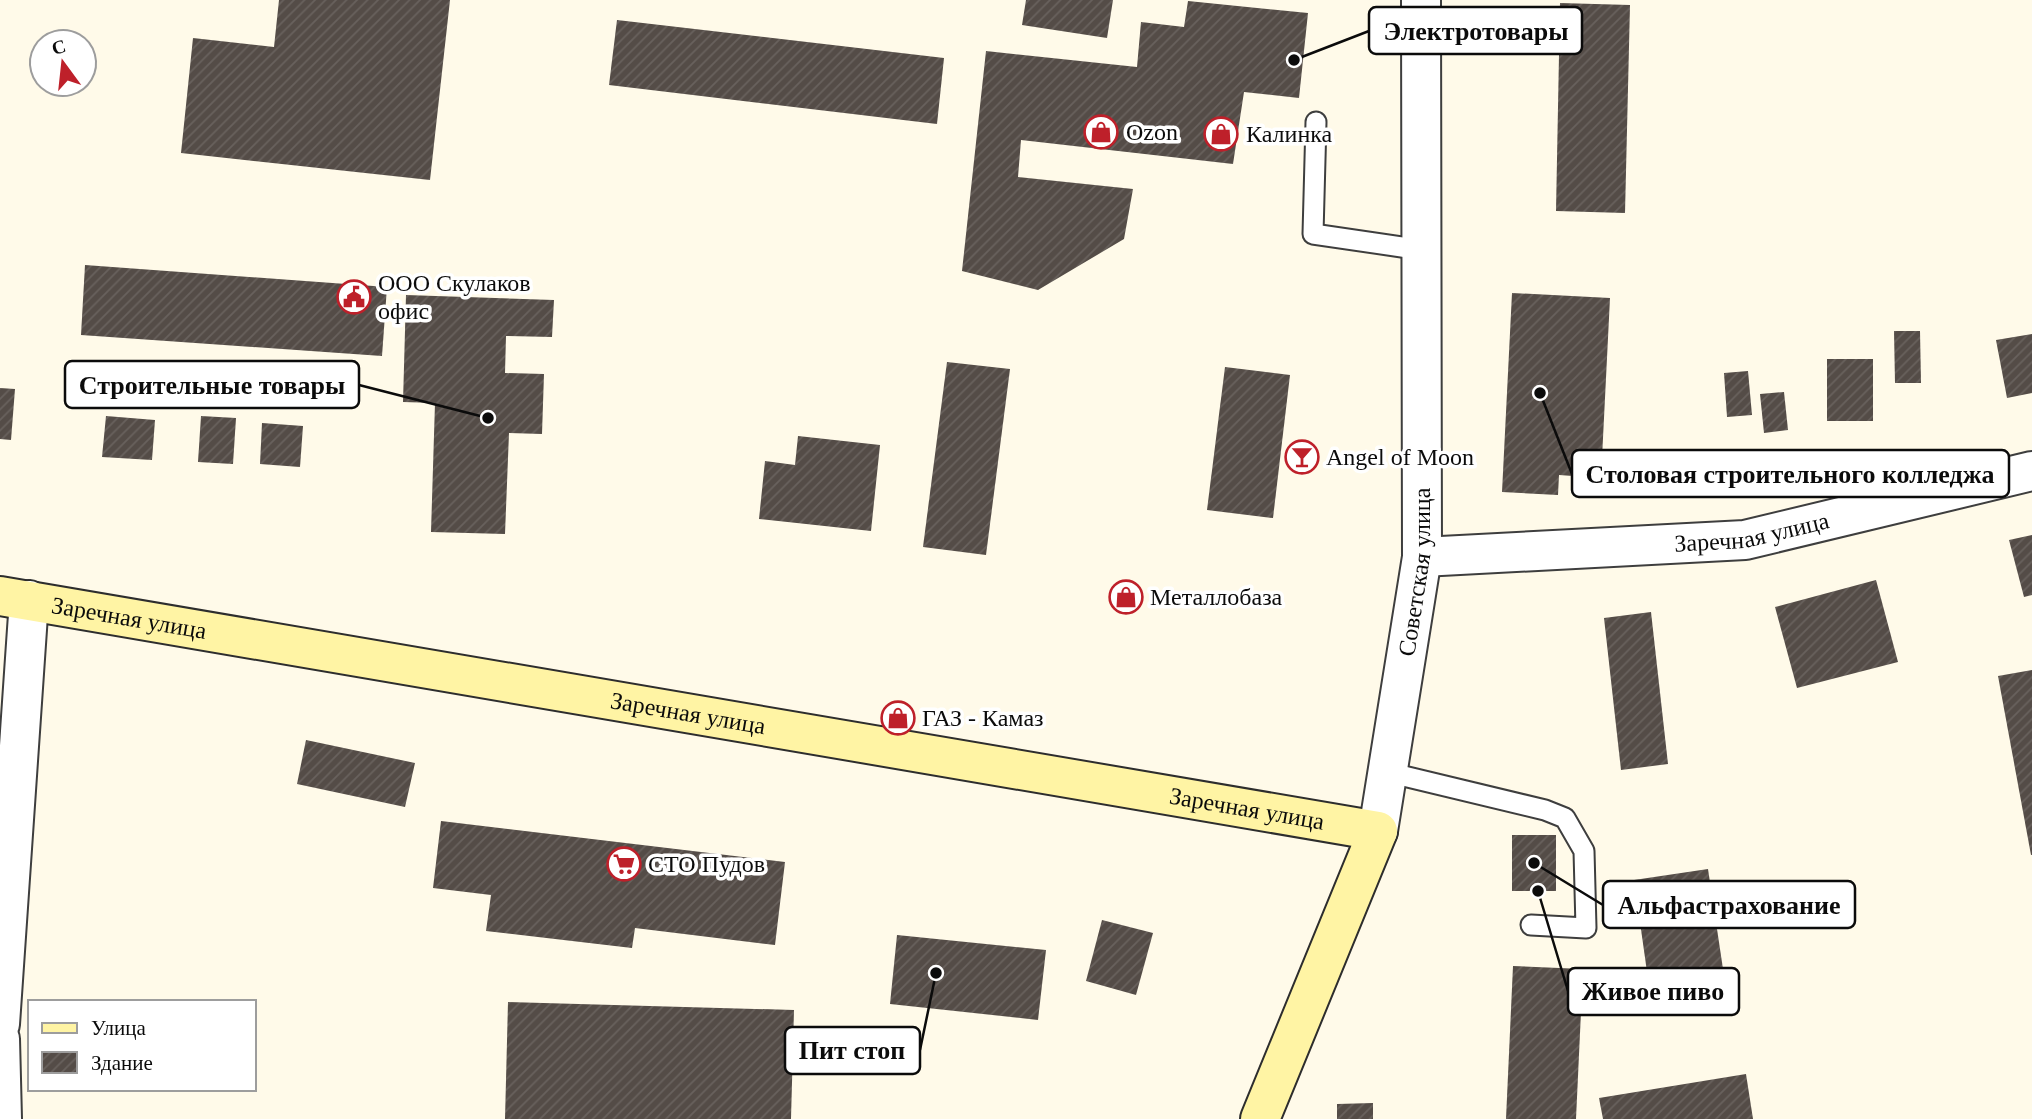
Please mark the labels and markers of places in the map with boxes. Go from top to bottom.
callout: Электротовары [1369,7,1582,54]
shop icon: Ozon [1082,113,1120,151]
shop icon: Калинка [1202,115,1240,153]
place label: Ozon [1126,119,1178,145]
place label: Калинка [1246,121,1333,147]
place label: ООО Скулаков офис [378,270,531,324]
public building icon: ООО Скулаков офис [335,278,373,316]
callout: Строительные товары [65,361,359,408]
bar icon: Angel of Moon [1283,438,1321,476]
place label: Angel of Moon [1326,444,1474,470]
callout: Столовая строительного колледжа [1572,450,2009,497]
shop icon: Металлобаза [1107,578,1145,616]
place label: Металлобаза [1150,584,1283,610]
shop icon: ГАЗ - Камаз [879,699,917,737]
place label: ГАЗ - Камаз [922,705,1044,731]
supermarket icon: СТО Пудов [605,845,643,883]
place label: СТО Пудов [648,851,765,877]
callout: Альфастрахование [1603,881,1855,928]
callout: Живое пиво [1568,968,1739,1015]
callout: Пит стоп [785,1027,920,1074]

